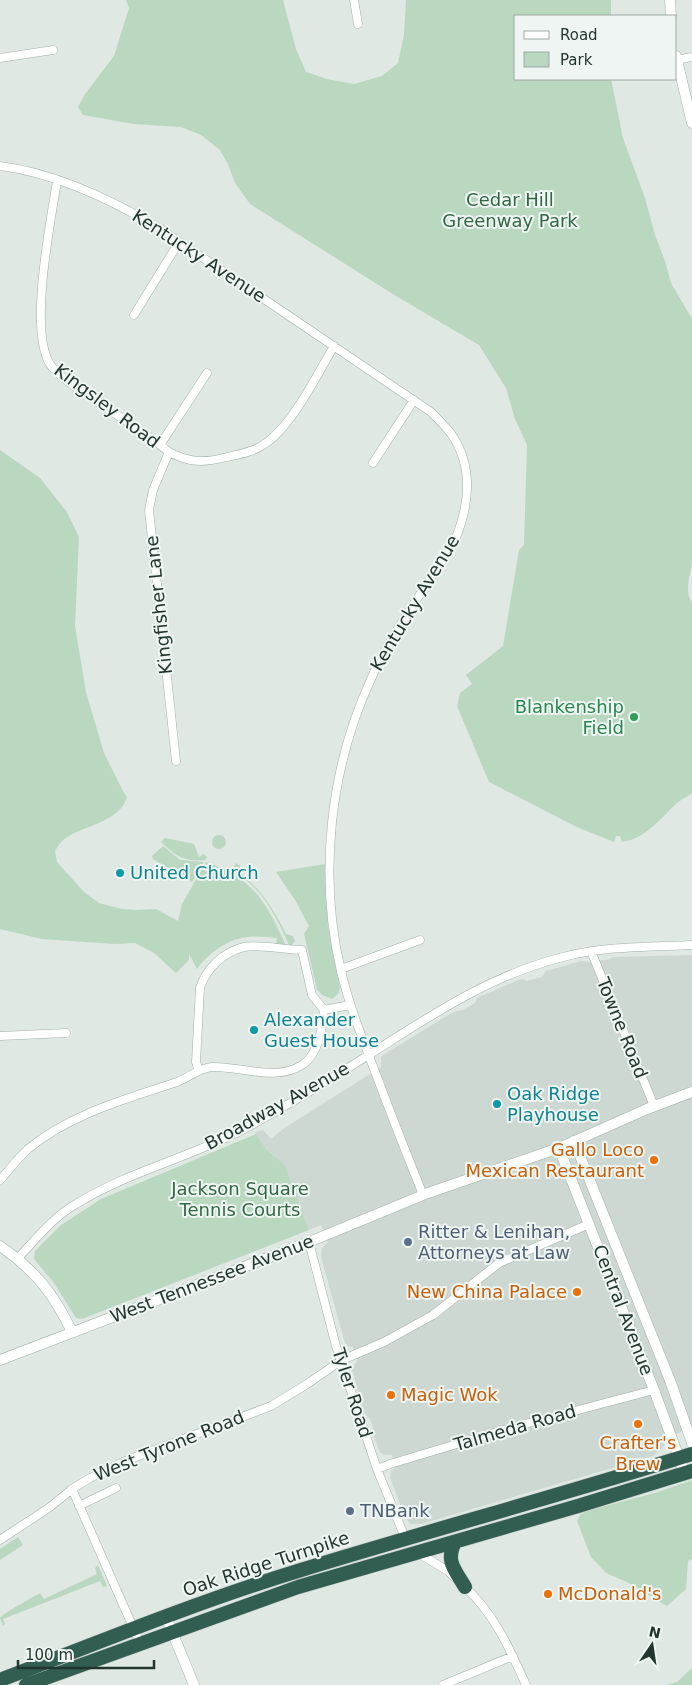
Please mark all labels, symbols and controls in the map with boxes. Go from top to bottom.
legend [514,15,677,80]
text: Road [560,26,598,44]
text: Park [560,51,593,69]
park label: Cedar Hill Greenway Park [442,189,578,231]
street label: Kentucky Avenue [129,205,270,307]
street label: Kingsley Road [50,359,164,452]
street label: Kentucky Avenue [366,531,463,674]
street label: Kingfisher Lane [141,535,176,676]
place label: Blankenship Field [515,696,624,738]
marker: Blankenship Field [628,711,640,723]
place label: United Church [130,862,259,883]
marker: United Church [114,867,126,879]
street label: Towne Road [592,973,652,1081]
place label: Alexander Guest House [264,1009,379,1051]
marker: Alexander Guest House [248,1024,260,1036]
street label: Broadway Avenue [201,1057,353,1154]
place label: Oak Ridge Playhouse [507,1083,600,1125]
marker: Oak Ridge Playhouse [491,1098,503,1110]
place label: Gallo Loco Mexican Restaurant [465,1139,644,1181]
marker: Gallo Loco Mexican Restaurant [648,1154,660,1166]
park label: Jackson Square Tennis Courts [170,1178,309,1220]
place label: Ritter & Lenihan, Attorneys at Law [418,1221,570,1263]
street label: West Tennessee Avenue [107,1230,317,1327]
marker: Ritter & Lenihan, Attorneys at Law [402,1236,414,1248]
street label: Central Avenue [589,1242,658,1378]
place label: New China Palace [407,1281,567,1302]
marker: New China Palace [571,1286,583,1298]
street label: Tyler Road [328,1344,377,1440]
place label: Magic Wok [401,1384,498,1405]
marker: Magic Wok [385,1389,397,1401]
street label: Talmeda Road [450,1400,578,1455]
street label: West Tyrone Road [91,1406,247,1485]
marker: Crafter's Brew [632,1418,644,1430]
place label: Crafter's Brew [600,1432,676,1474]
place label: TNBank [359,1500,430,1521]
marker: TNBank [344,1505,356,1517]
street label: Oak Ridge Turnpike [180,1527,352,1600]
place label: McDonald's [558,1583,662,1604]
marker: McDonald's [542,1588,554,1600]
north arrow [627,1620,677,1670]
text: N [647,1623,662,1641]
scale bar [18,1638,154,1670]
text: 100 m [25,1646,73,1664]

